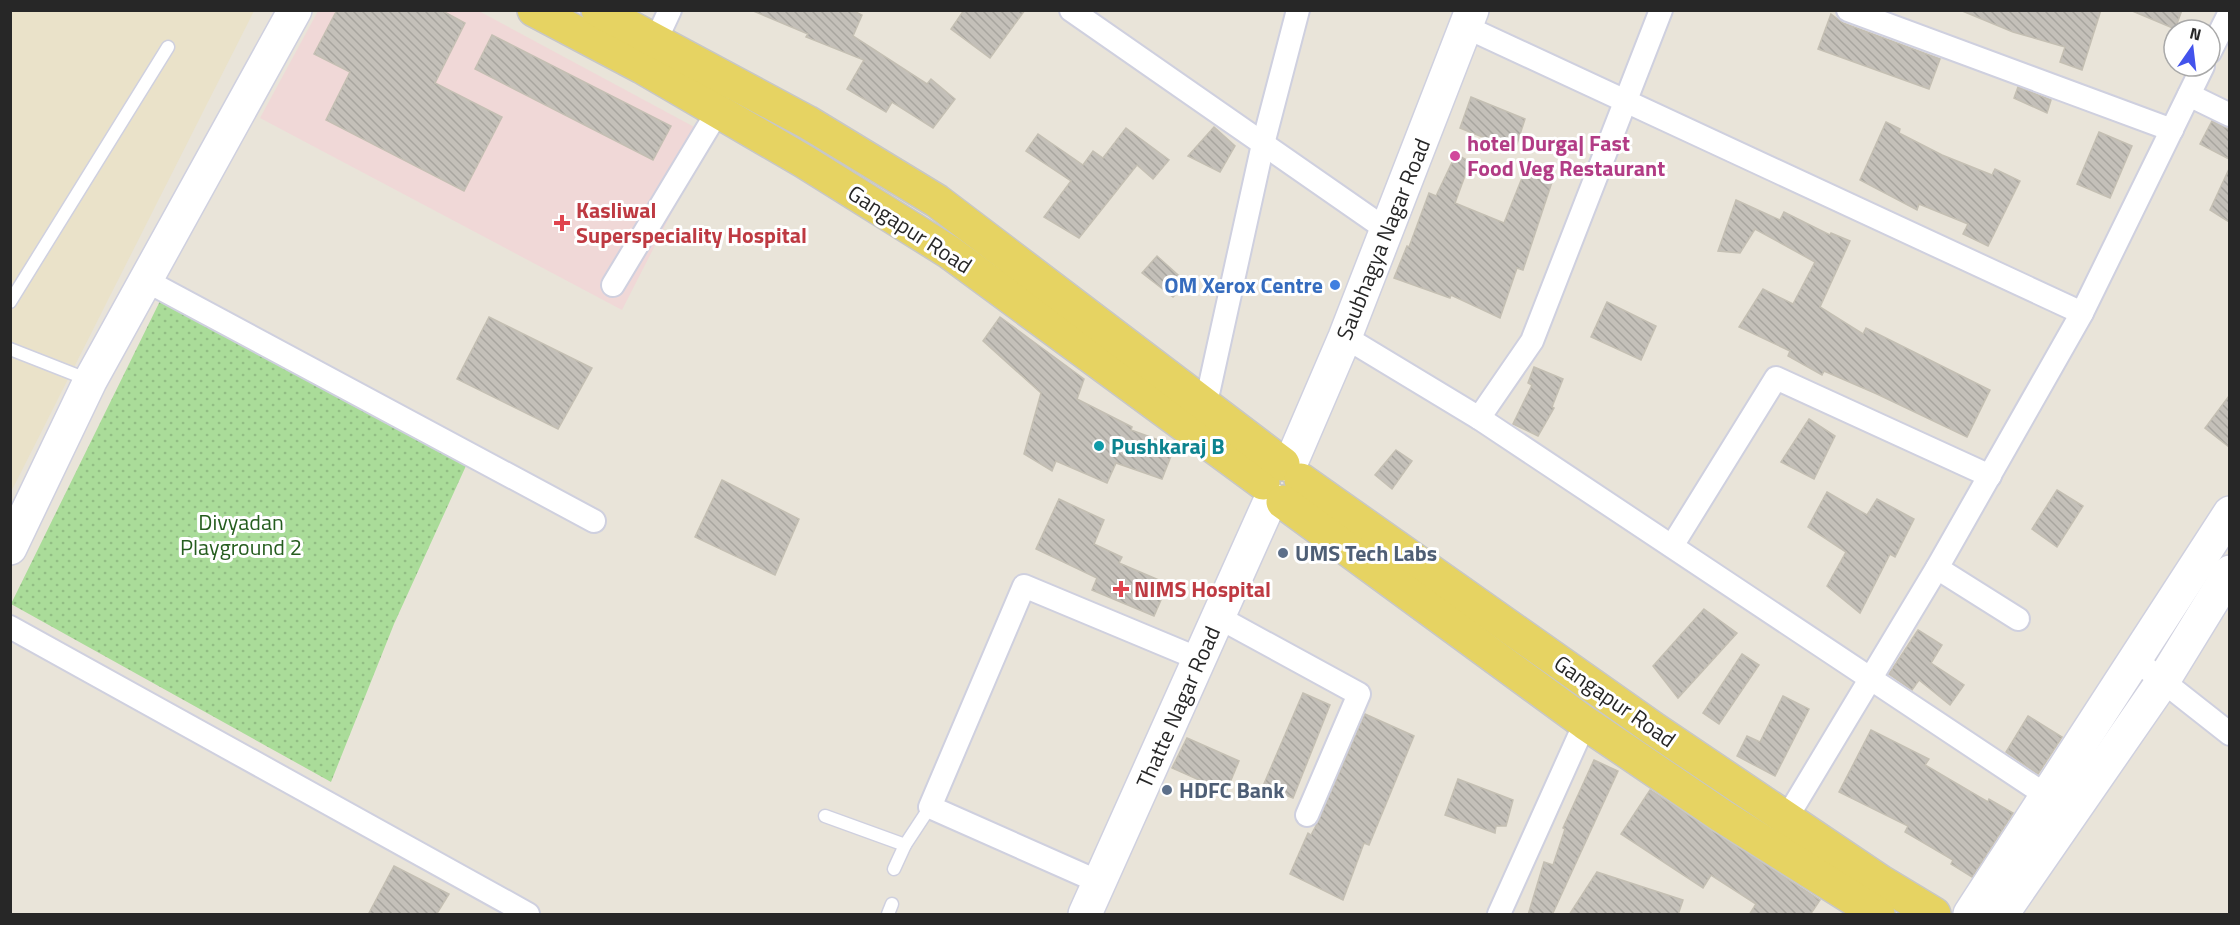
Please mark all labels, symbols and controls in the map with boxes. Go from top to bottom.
north arrow [2162,18,2222,78]
text: N [2187,20,2204,46]
place label: hotel Durga| Fast Food Veg Restaurant [1467,126,1665,185]
street label: Saubhagya Nagar Road [1327,133,1439,345]
marker: hotel Durga| Fast Food Veg Restaurant [1448,149,1462,163]
street label: Gangapur Road [841,176,979,282]
place label: Kasliwal Superspeciality Hospital [576,193,807,252]
marker: Kasliwal Superspeciality Hospital [553,214,571,232]
place label: OM Xerox Centre [1164,268,1323,302]
marker: OM Xerox Centre [1328,278,1342,292]
place label: Pushkaraj B [1111,429,1225,463]
marker: Pushkaraj B [1092,439,1106,453]
park label: Divyadan Playground 2 [180,505,302,564]
place label: UMS Tech Labs [1295,536,1437,570]
marker: UMS Tech Labs [1276,546,1290,560]
place label: NIMS Hospital [1134,572,1271,606]
marker: NIMS Hospital [1112,580,1130,598]
street label: Thatte Nagar Road [1127,621,1229,793]
street label: Gangapur Road [1547,646,1683,756]
place label: HDFC Bank [1179,773,1285,807]
marker: HDFC Bank [1160,783,1174,797]

